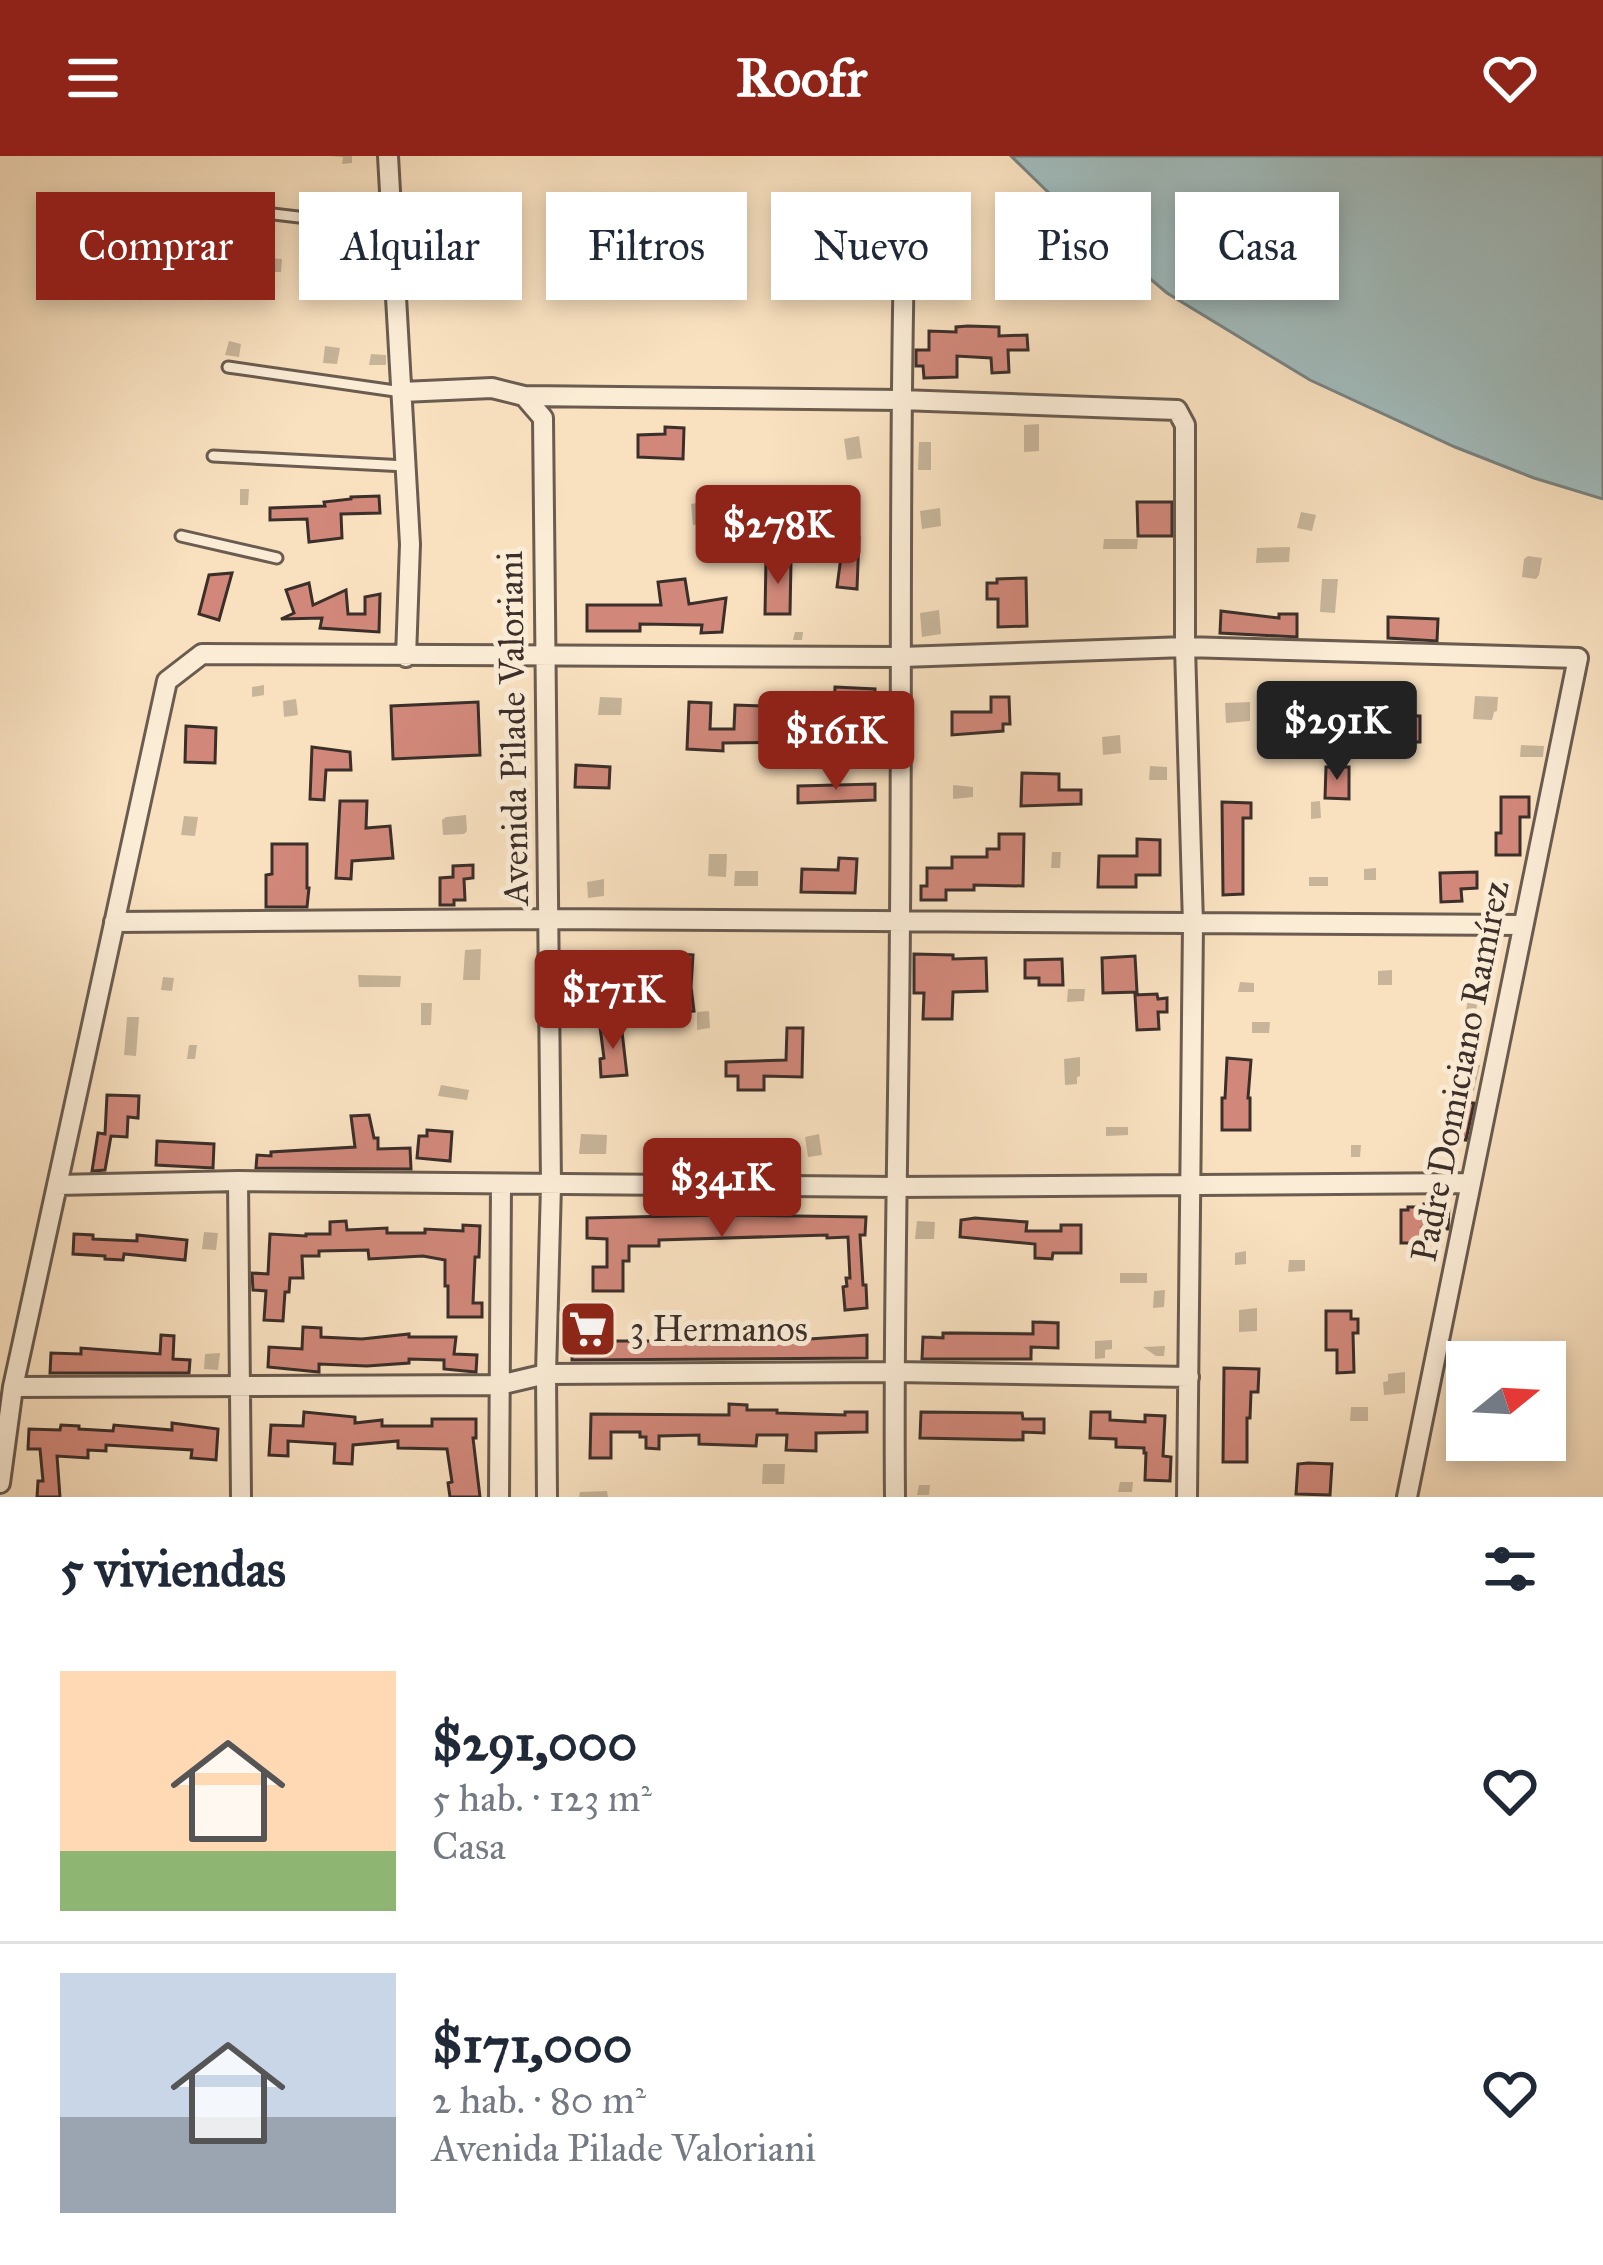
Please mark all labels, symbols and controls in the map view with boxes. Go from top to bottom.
icon: menu [60,45,126,111]
text: Roofr [736,45,867,111]
icon: heart [1477,45,1543,111]
chip: Comprar [36,192,275,300]
chip: Alquilar [299,192,522,300]
chip: Filtros [546,192,747,300]
chip: Nuevo [771,192,971,300]
chip: Piso [995,192,1151,300]
chip: Casa [1175,192,1339,300]
pin: $278K [694,485,862,587]
text: $278K [723,500,833,548]
street label: Avenida Pilade Valoriani [488,550,538,908]
pin: $291K [1253,681,1421,783]
pin: $161K [752,691,920,793]
text: $291K [1284,696,1390,744]
text: $161K [785,706,887,754]
street label: Padre Domiciano Ramírez [1401,877,1519,1265]
pin: $171K [529,950,697,1052]
text: $171K [562,965,664,1013]
pin: $341K [638,1138,806,1240]
text: $341K [670,1153,774,1201]
supermarket icon: 3 Hermanos [557,1298,619,1360]
place label: 3 Hermanos [630,1307,808,1351]
north arrow [1446,1341,1566,1461]
map controls [1446,1341,1566,1461]
icon: filters [1477,1536,1543,1602]
text: 5 viviendas [60,1538,286,1600]
text: $291,000 [432,1712,637,1774]
icon: home [156,1719,300,1863]
icon: heart [1477,1758,1543,1824]
text: 5 hab. · 123 m² [432,1774,652,1822]
text: Casa [432,1822,506,1870]
text: $171,000 [432,2014,632,2076]
icon: home [156,2021,300,2165]
icon: heart [1477,2060,1543,2126]
text: 2 hab. · 80 m² [432,2076,646,2124]
text: Avenida Pilade Valoriani [432,2124,816,2172]

